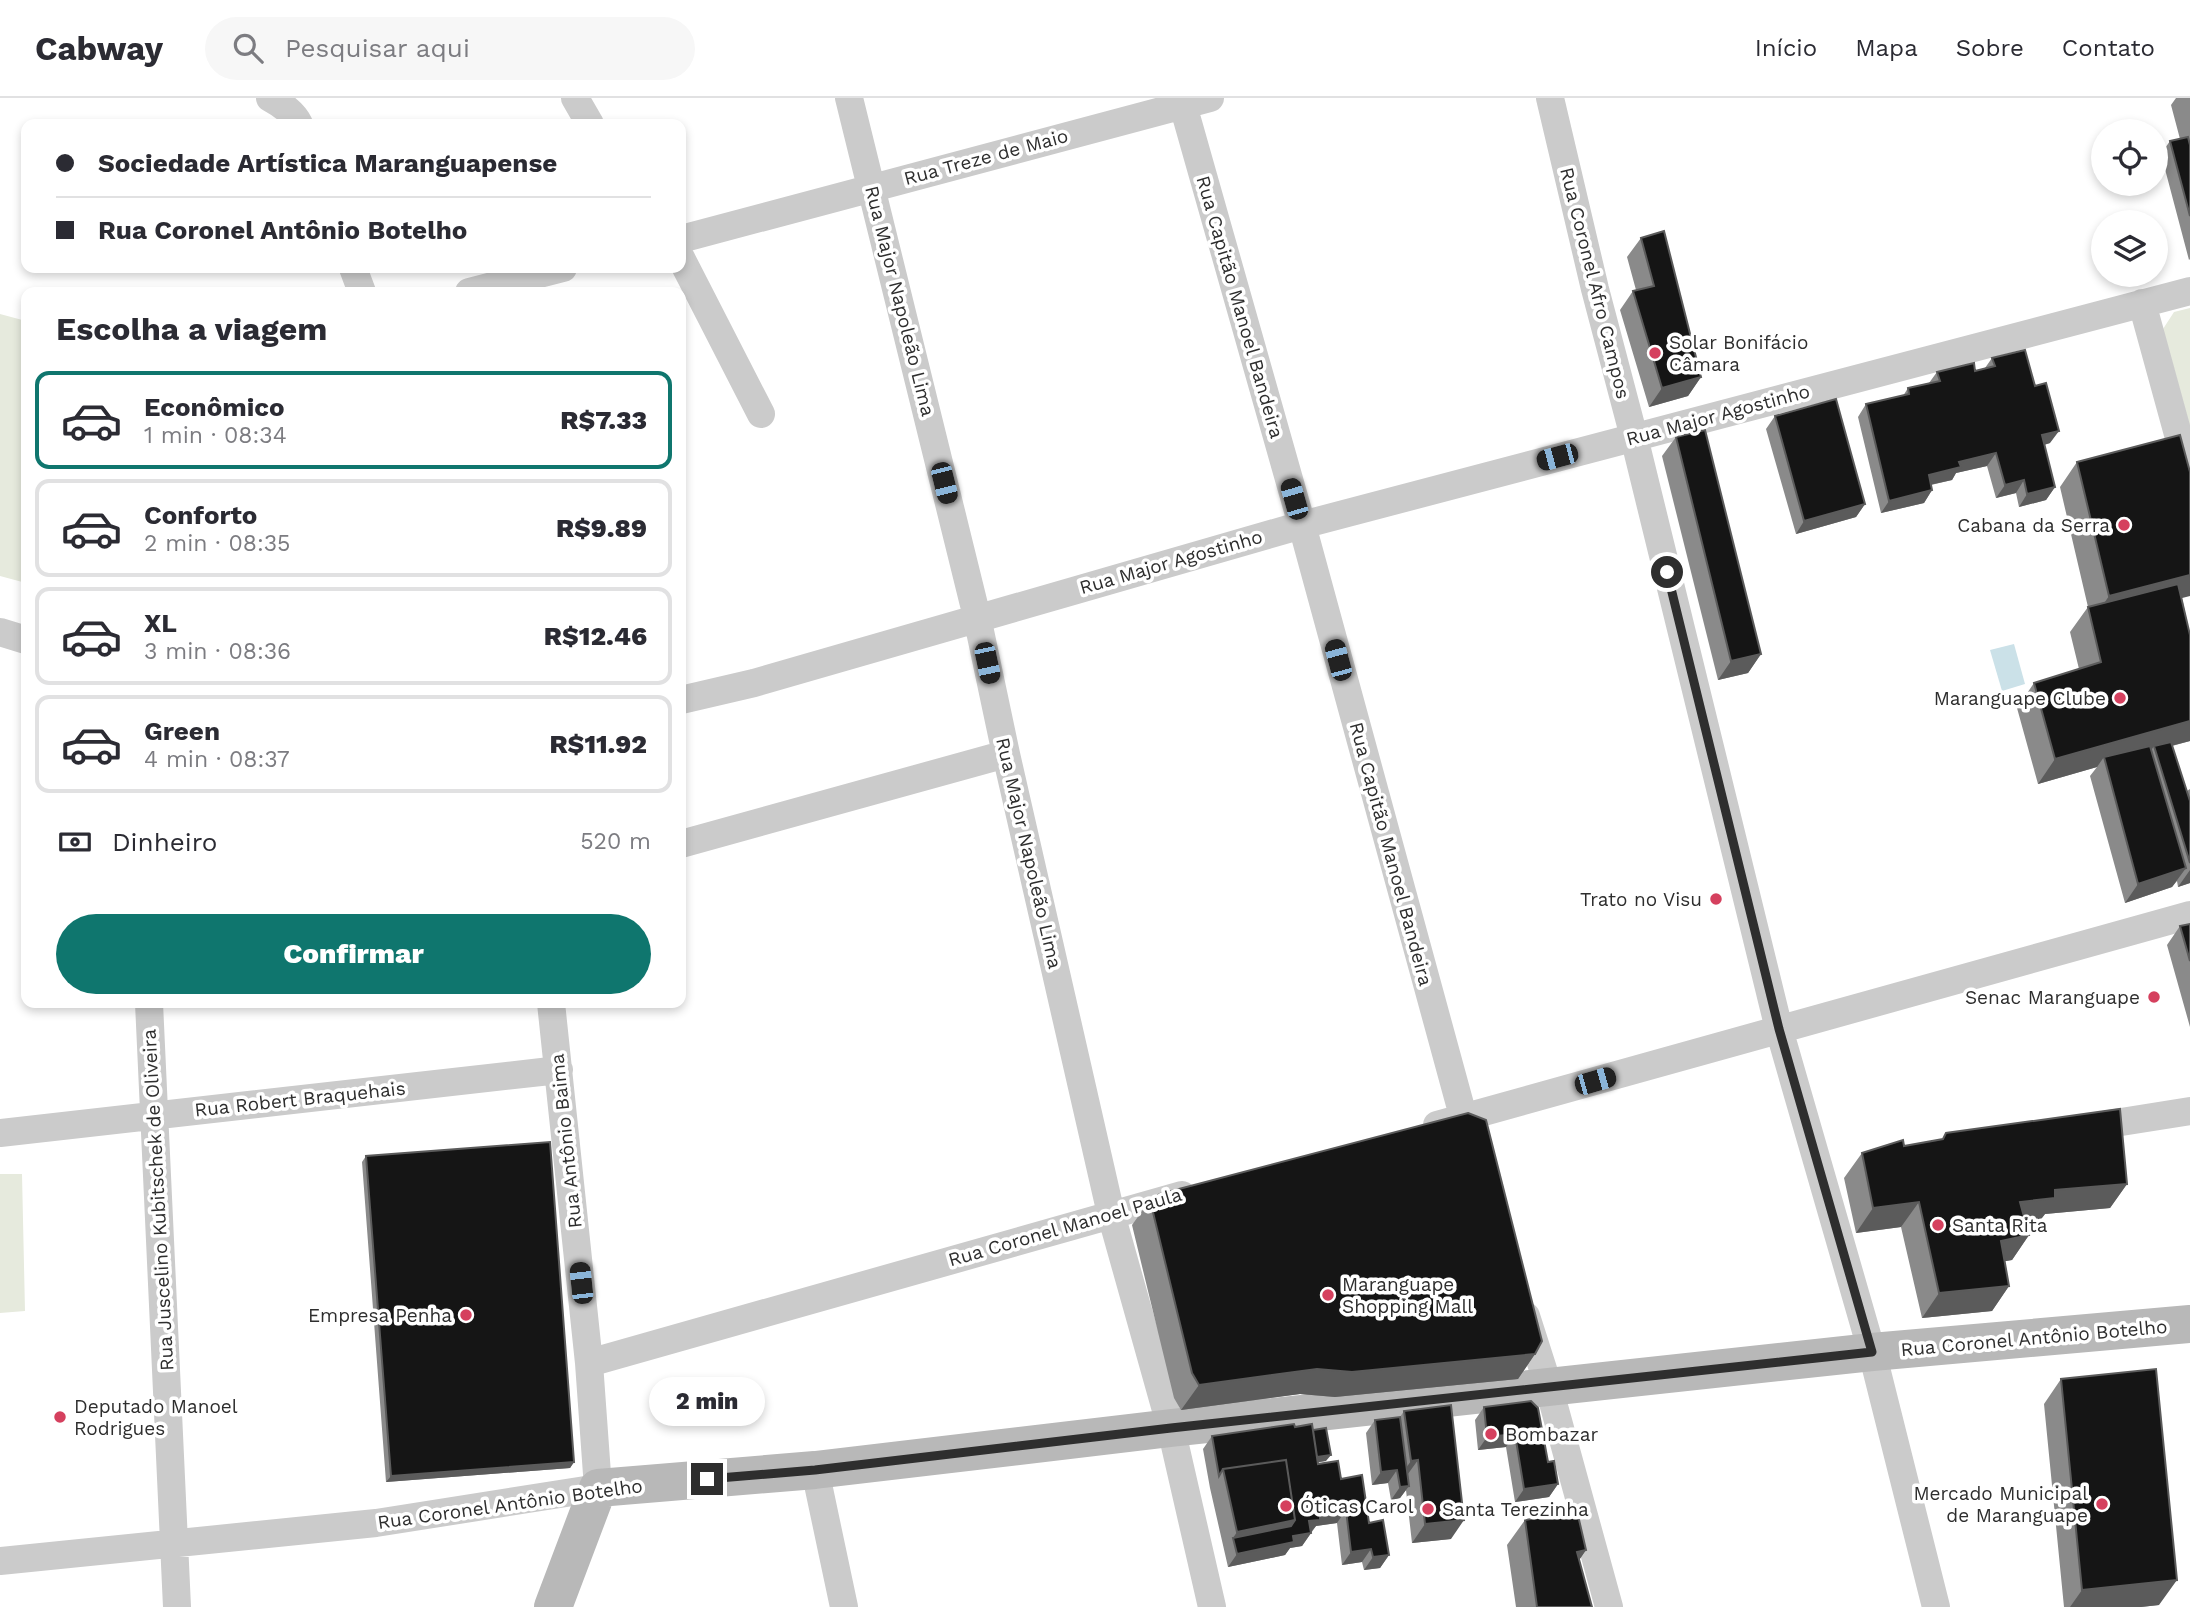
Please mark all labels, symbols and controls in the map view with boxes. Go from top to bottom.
search box [205,17,695,80]
text: Cabway [35,29,163,68]
icon: search [229,29,267,67]
text: Pesquisar aqui [285,33,470,63]
text: Início [1755,34,1817,62]
text: Mapa [1855,34,1918,62]
text: Sobre [1956,34,2024,62]
text: Contato [2062,34,2155,62]
map controls [2091,119,2168,287]
button: locate [2091,119,2168,196]
street label: Rua Treze de Maio [901,124,1071,190]
text: Sociedade Artística Maranguapense [98,148,557,178]
street label: Rua Coronel Afro Campos [1555,165,1635,401]
street label: Rua Capitão Manoel Bandeira [1191,173,1289,441]
street label: Rua Major Napoleão Lima [860,183,940,419]
button: layers [2091,210,2168,287]
text: Rua Coronel Antônio Botelho [98,215,467,245]
text: Escolha a viagem [56,310,327,348]
place label: Solar Bonifácio Câmara [1669,331,1808,376]
marker: Solar Bonifácio Câmara [1647,345,1663,361]
street label: Rua Major Agostinho [1624,379,1812,451]
icon: car [60,389,123,452]
text: Econômico [144,392,285,422]
text: R$7.33 [560,405,647,435]
text: 1 min · 08:34 [144,422,287,449]
car [1534,441,1581,473]
car [929,460,960,506]
car [1279,476,1310,522]
icon: car [60,497,123,560]
text: Conforto [144,500,257,530]
text: R$9.89 [556,513,647,543]
place label: Cabana da Serra [1957,514,2110,537]
marker: Cabana da Serra [2116,517,2132,533]
street label: Rua Major Agostinho [1077,525,1265,599]
text: 2 min · 08:35 [144,530,291,557]
route start [1651,556,1683,588]
icon: car [60,605,123,668]
text: XL [144,608,177,638]
text: R$12.46 [544,621,647,651]
car [1323,637,1354,683]
text: 3 min · 08:36 [144,638,291,665]
car [973,640,1002,686]
place label: Maranguape Clube [1934,687,2106,710]
marker: Maranguape Clube [2112,690,2128,706]
icon: car [60,713,123,776]
text: Green [144,716,220,746]
street label: Rua Capitão Manoel Bandeira [1345,720,1437,989]
text: R$11.92 [549,729,647,759]
street label: Rua Major Napoleão Lima [991,735,1067,971]
text: 4 min · 08:37 [144,746,290,773]
icon: cash [56,823,94,861]
text: Dinheiro [112,827,217,857]
text: 520 m [580,828,651,855]
place label: Trato no Visu [1580,888,1702,911]
marker: Trato no Visu [1708,891,1724,907]
button: Confirmar [56,914,651,994]
place label: Senac Maranguape [1965,986,2140,1009]
marker: Senac Maranguape [2146,989,2162,1005]
street label: Rua Juscelino Kubitschek de Oliveira [138,1028,178,1372]
street label: Rua Antônio Baima [545,1052,587,1229]
car [1572,1065,1619,1097]
street label: Rua Robert Braquehais [193,1076,407,1122]
street label: Rua Coronel Manoel Paula [946,1183,1185,1271]
place label: Santa Rita [1952,1214,2048,1237]
marker: Santa Rita [1930,1217,1946,1233]
car [569,1261,594,1305]
place label: Maranguape Shopping Mall [1342,1273,1473,1318]
marker: Maranguape Shopping Mall [1320,1287,1336,1303]
place label: Empresa Penha [308,1304,452,1327]
marker: Empresa Penha [458,1307,474,1323]
street label: Rua Coronel Antônio Botelho [1900,1315,2168,1361]
callout: 2 min [649,1378,765,1426]
text: 2 min [676,1388,738,1415]
place label: Deputado Manoel Rodrigues [74,1395,238,1440]
marker: Deputado Manoel Rodrigues [52,1409,68,1425]
place label: Bombazar [1505,1423,1598,1446]
marker: Bombazar [1483,1426,1499,1442]
route end [691,1463,723,1495]
street label: Rua Coronel Antônio Botelho [376,1474,644,1534]
place label: Mercado Municipal de Maranguape [1914,1482,2088,1527]
place label: Óticas Carol [1300,1495,1414,1518]
marker: Mercado Municipal de Maranguape [2094,1496,2110,1512]
marker: Óticas Carol [1278,1498,1294,1514]
place label: Santa Terezinha [1442,1498,1589,1521]
marker: Santa Terezinha [1420,1501,1436,1517]

